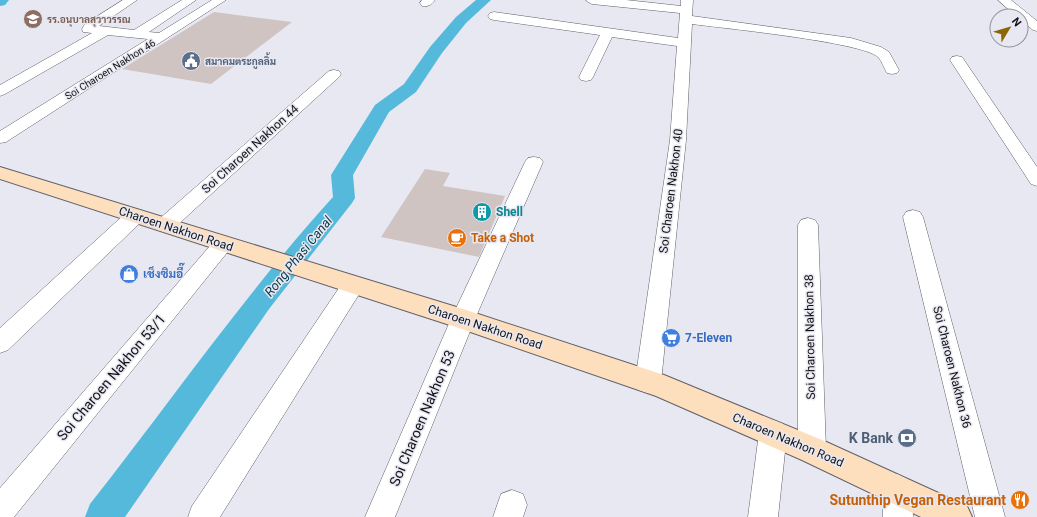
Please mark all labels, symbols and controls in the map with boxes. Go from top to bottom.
school or university icon: รร.อนุบาลสุวาวรรณ [22,8,44,30]
north arrow [989,8,1029,48]
place label: รร.อนุบาลสุวาวรรณ [47,14,131,27]
text: N [1009,15,1024,29]
street label: Soi Charoen Nakhon 46 [63,37,158,102]
public building icon: สมาคมตระกูลลิ้ม [180,50,202,72]
place label: สมาคมตระกูลลิ้ม [205,52,276,69]
street label: Soi Charoen Nakhon 44 [199,102,301,196]
street label: Soi Charoen Nakhon 40 [656,128,686,254]
building icon: Shell [471,201,493,223]
street label: Charoen Nakhon Road [117,204,235,254]
place label: Shell [496,205,523,219]
water label: Rong Phasi Canal [262,213,336,299]
cafe icon: Take a Shot [446,227,468,249]
place label: Take a Shot [471,231,534,245]
place label: เช็งซิมอี๊ [143,262,185,281]
shop icon: เช็งซิมอี๊ [118,263,140,285]
street label: Soi Charoen Nakhon 38 [802,274,818,400]
street label: Charoen Nakhon Road [426,302,544,352]
street label: Soi Charoen Nakhon 36 [930,305,974,430]
street label: Soi Charoen Nakhon 53/1 [54,311,168,443]
supermarket icon: 7-Eleven [660,327,682,349]
place label: 7-Eleven [685,331,732,345]
street label: Soi Charoen Nakhon 53 [386,348,458,488]
street label: Charoen Nakhon Road [730,410,846,470]
bank icon: K Bank [896,427,918,449]
place label: K Bank [849,430,894,446]
restaurant icon: Sutunthip Vegan Restaurant [1009,489,1031,511]
place label: Sutunthip Vegan Restaurant [829,492,1006,508]

